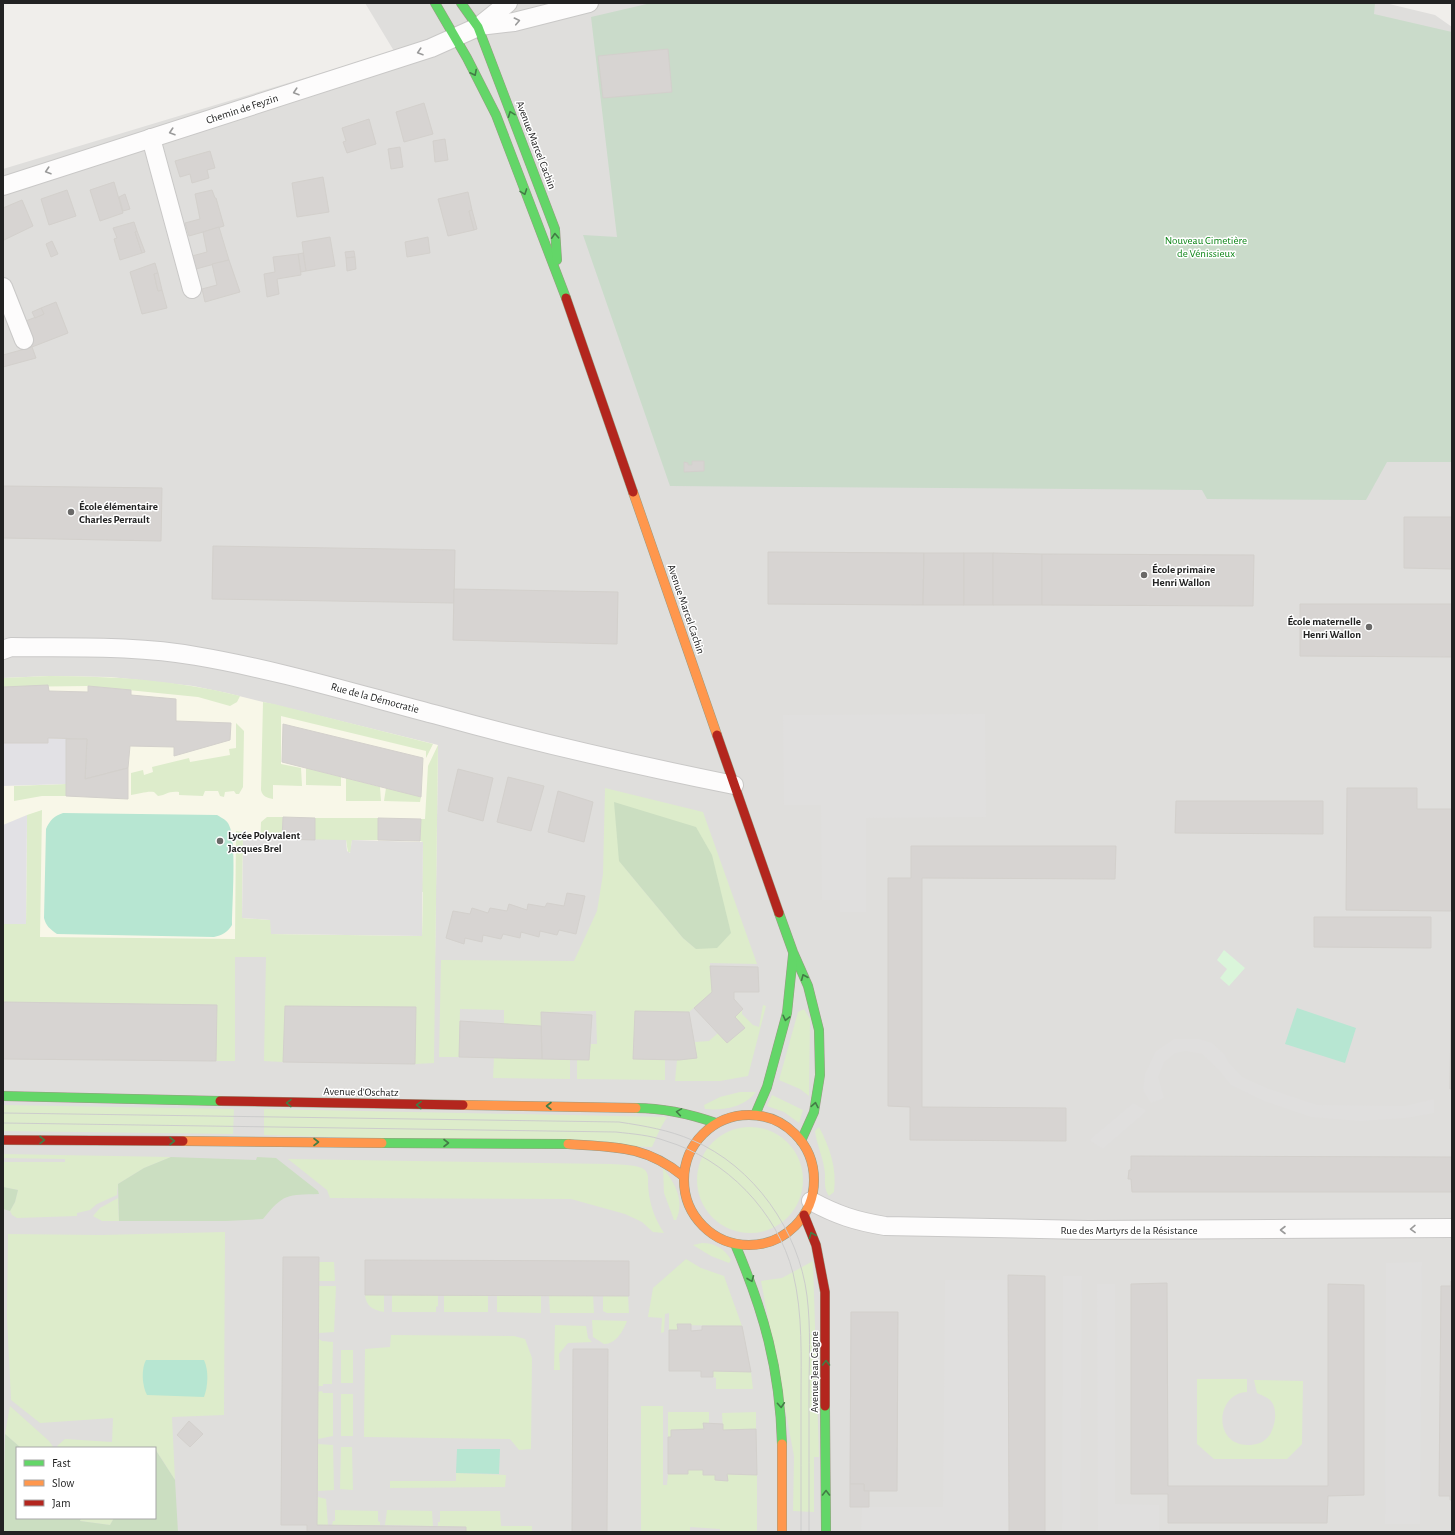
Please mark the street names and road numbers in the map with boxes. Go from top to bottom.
street label: Chemin de Feyzin [205,92,279,126]
street label: Avenue Marcel Cachin [514,99,558,191]
street label: Avenue Marcel Cachin [666,563,706,655]
street label: Rue de la Démocratie [330,681,420,715]
street label: Avenue d'Oschatz [323,1086,399,1098]
street label: Rue des Martyrs de la Résistance [1060,1225,1198,1236]
street label: Avenue Jean Cagne [809,1331,820,1413]

